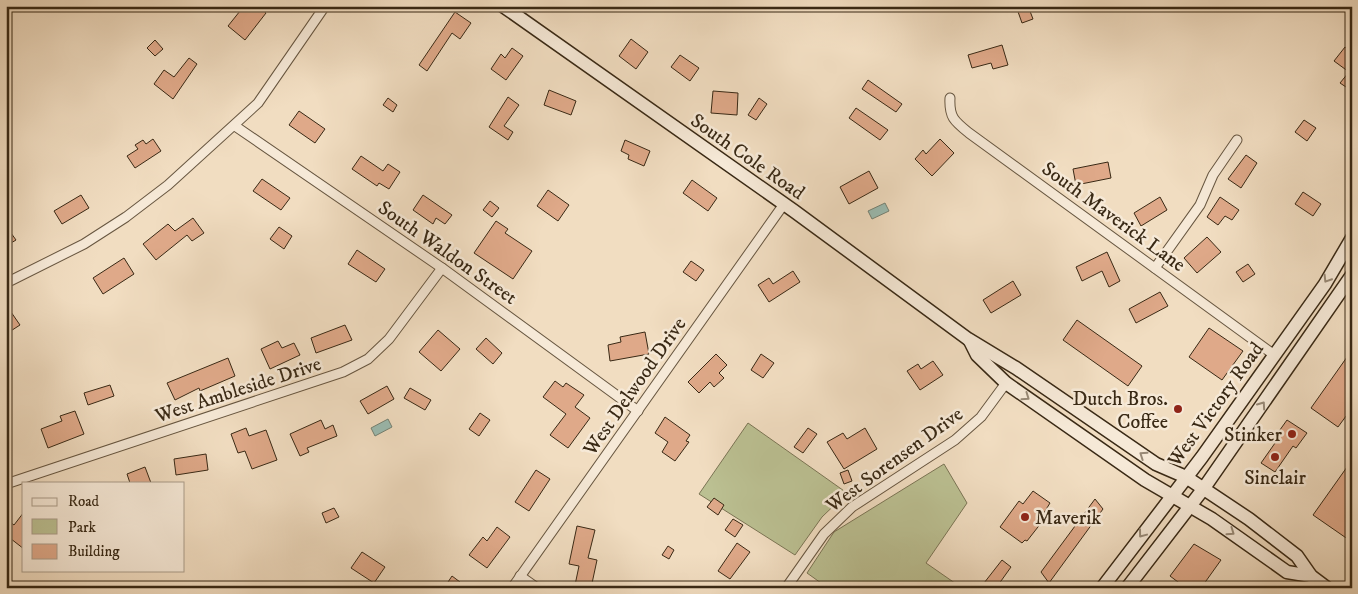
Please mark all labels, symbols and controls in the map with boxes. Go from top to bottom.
street label: South Cole Road [685,109,809,206]
street label: South Maverick Lane [1036,157,1190,278]
street label: South Waldon Street [373,196,522,311]
one-way arrow [1324,274,1333,283]
street label: West Delwood Drive [578,313,692,462]
street label: West Victory Road [1162,338,1270,473]
street label: West Ambleside Drive [151,352,325,429]
place label: Dutch Bros. Coffee [1073,387,1168,435]
one-way arrow [1021,391,1030,400]
one-way arrow [1256,401,1265,411]
street label: West Sorensen Drive [821,402,968,519]
marker: Dutch Bros. Coffee [1172,403,1184,415]
place label: Stinker [1224,423,1283,448]
marker: Stinker [1286,428,1298,440]
marker: Sinclair [1269,451,1281,463]
one-way arrow [1139,452,1148,461]
place label: Sinclair [1244,466,1306,491]
legend [22,482,185,572]
text: Road [68,492,100,511]
place label: Maverik [1035,506,1101,531]
marker: Maverik [1019,511,1031,523]
text: Park [68,518,97,537]
one-way arrow [1225,526,1235,535]
one-way arrow [1139,528,1148,538]
text: Building [68,542,120,561]

